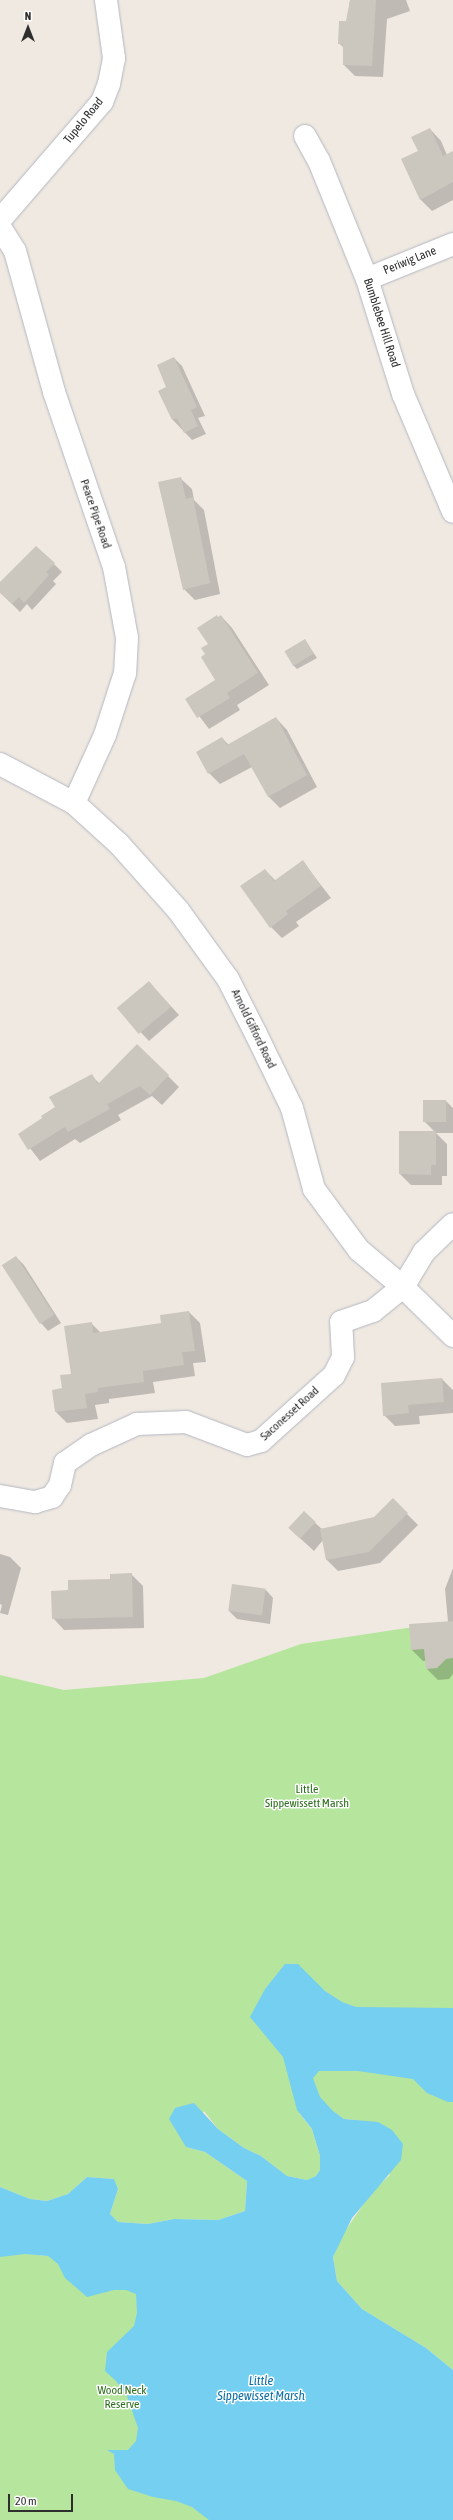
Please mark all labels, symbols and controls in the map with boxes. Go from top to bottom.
north arrow [8,8,48,48]
text: N [25,10,31,22]
street label: Tupelo Road [61,95,107,147]
street label: Periwig Lane [381,244,439,278]
street label: Bumblebee Hill Road [360,276,402,370]
street label: Peace Pipe Road [76,477,114,551]
street label: Arnold Gifford Road [228,987,278,1071]
street label: Saconesset Road [258,1384,322,1444]
park label: Little Sippewissett Marsh [265,1783,349,1811]
water label: Little Sippewisset Marsh [217,2374,305,2405]
park label: Wood Neck Reserve [97,2384,147,2412]
scale bar [10,2486,75,2512]
text: 20 m [15,2494,37,2508]

